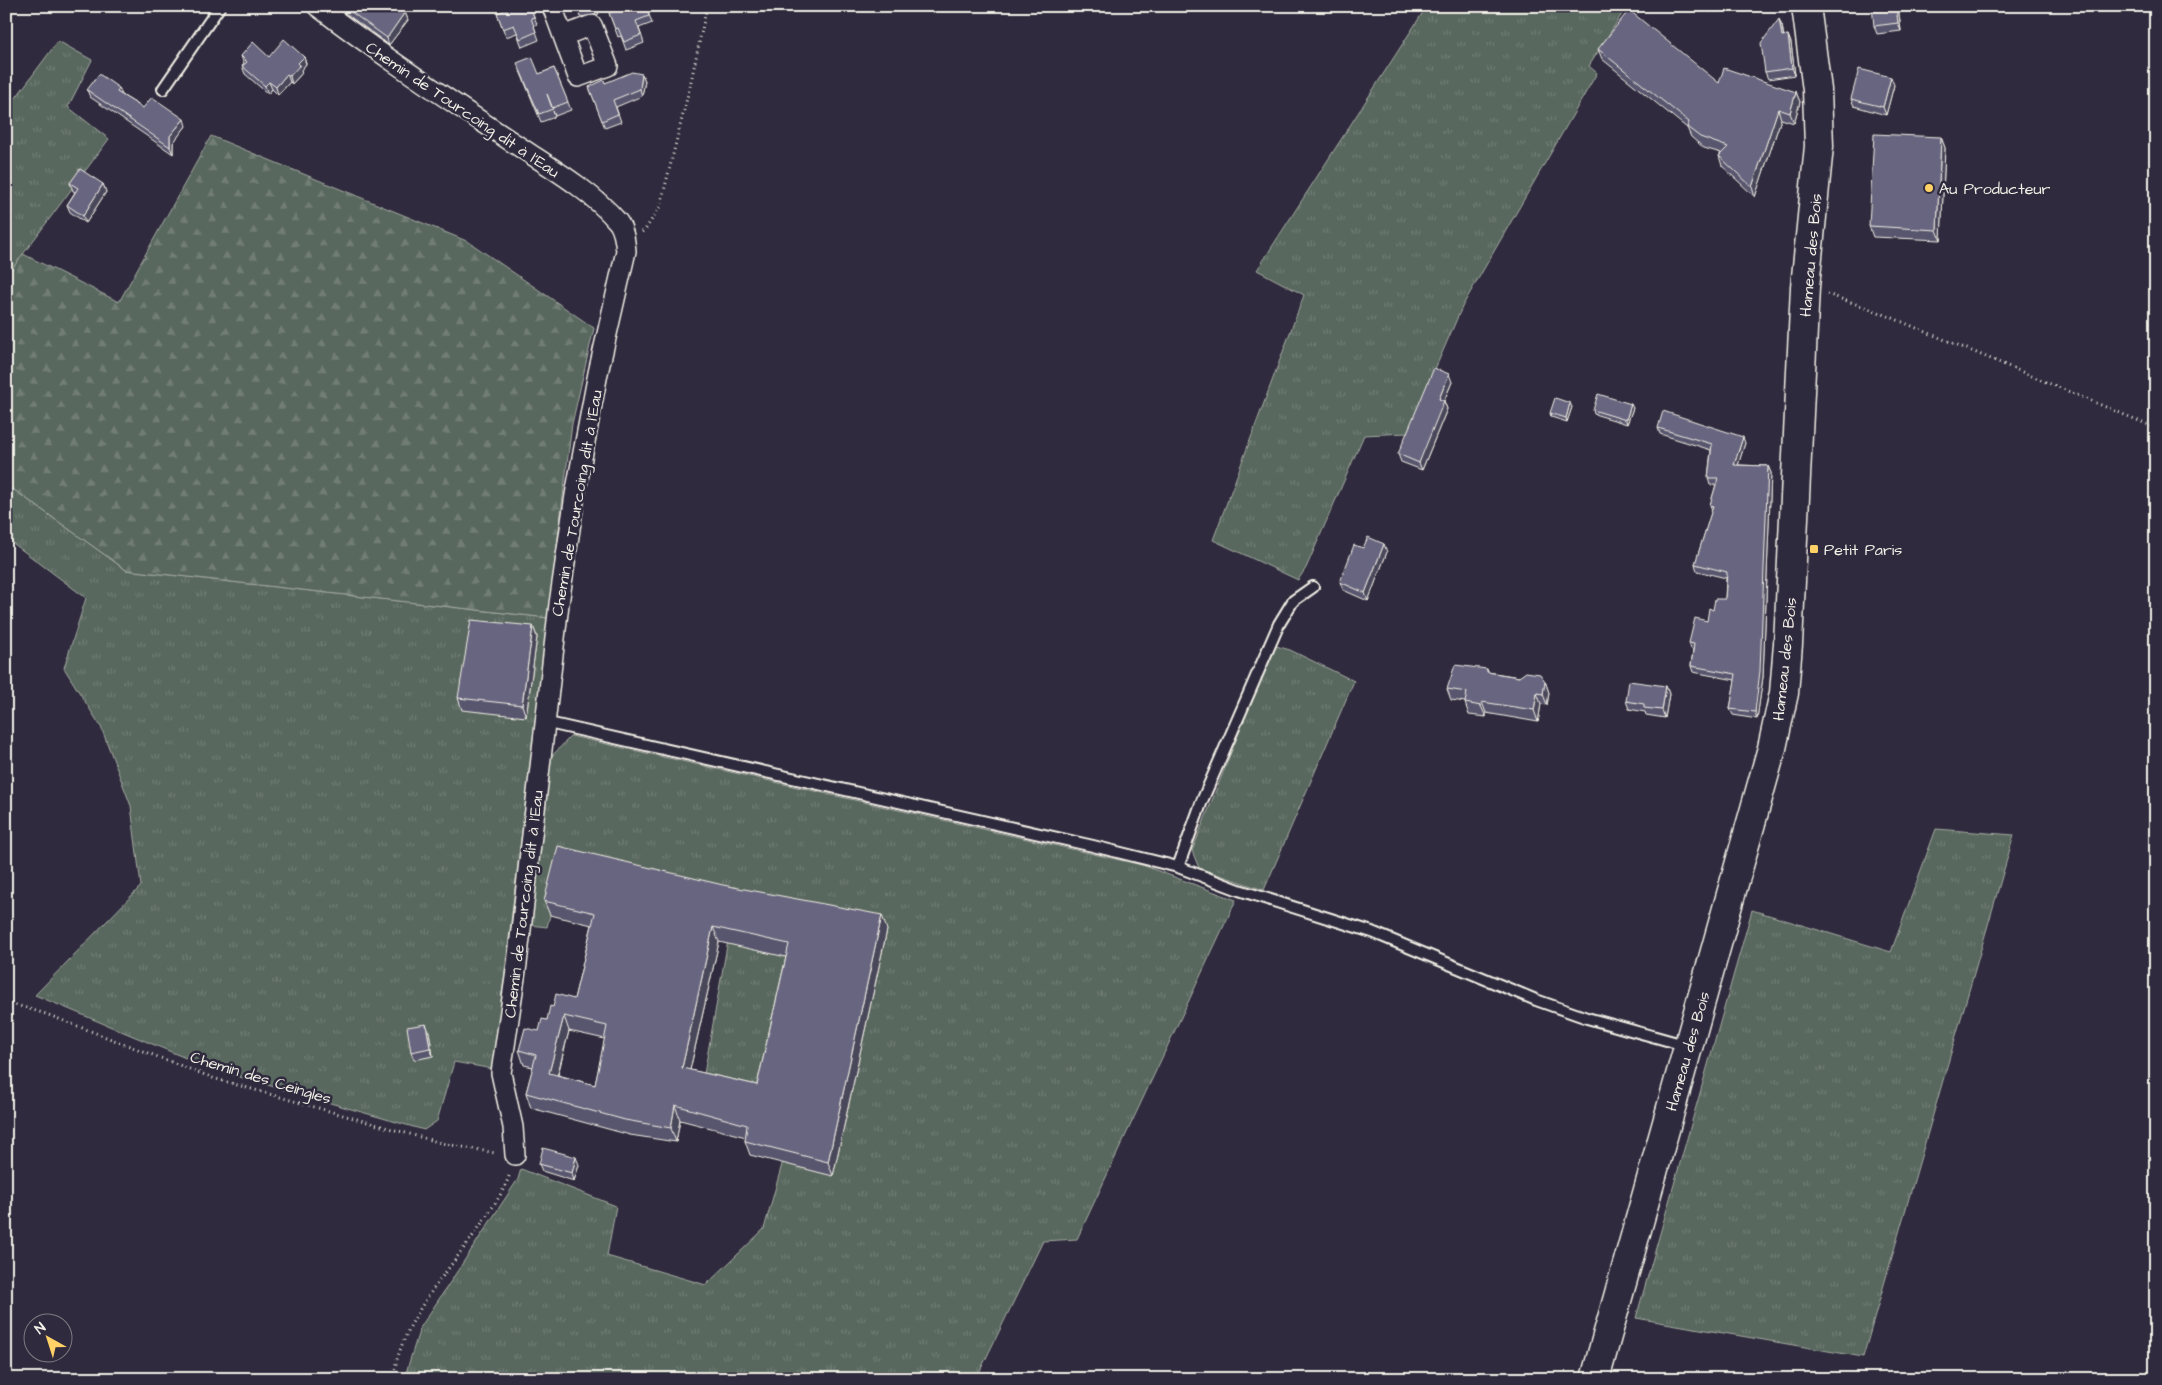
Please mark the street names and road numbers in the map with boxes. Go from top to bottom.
street label: Chemin de Tourcoing dit à l'Eau [361,37,564,184]
street label: Hameau des Bois [1795,192,1827,318]
street label: Chemin de Tourcoing dit à l'Eau [546,388,609,618]
street label: Hameau des Bois [1768,596,1802,722]
street label: Chemin de Tourcoing dit à l'Eau [499,789,550,1019]
street label: Hameau des Bois [1660,989,1716,1114]
street label: Chemin des Ceingles [187,1046,334,1111]

